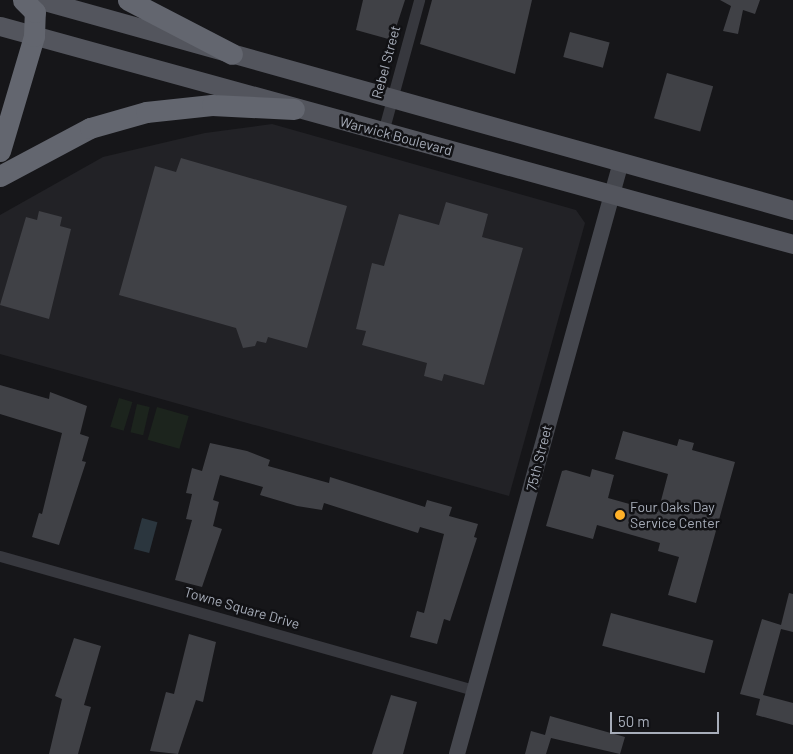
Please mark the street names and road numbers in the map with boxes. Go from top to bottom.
street label: Rebel Street [368,23,404,101]
street label: Warwick Boulevard [338,113,454,159]
street label: 75th Street [523,423,555,493]
street label: Towne Square Drive [182,583,302,633]

